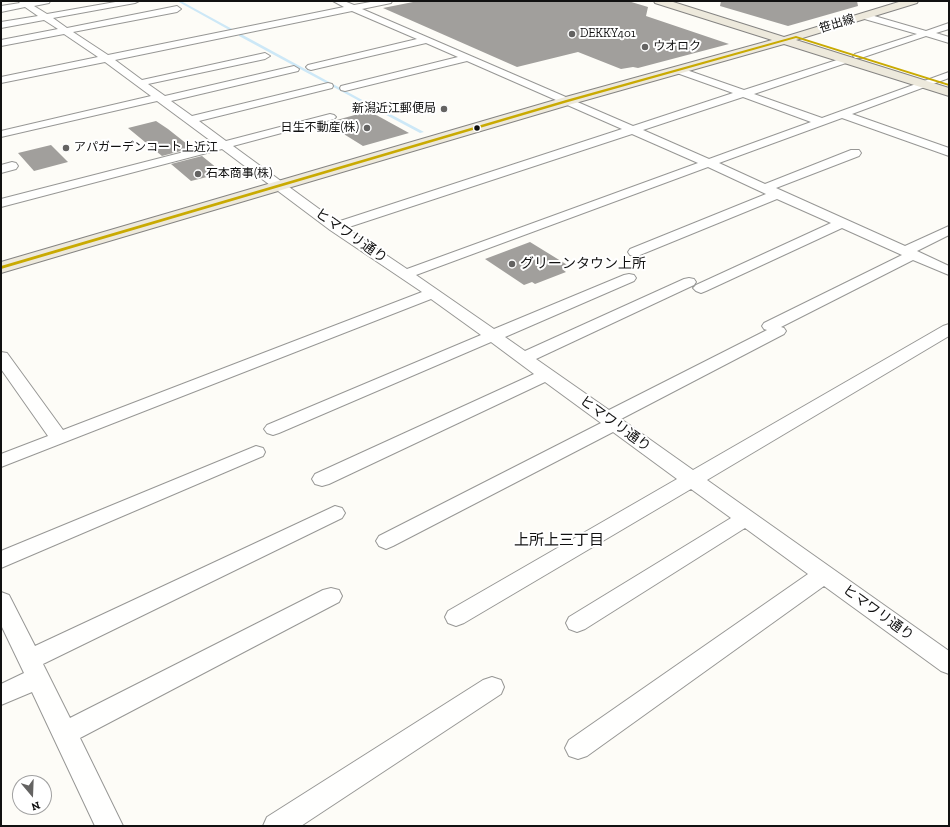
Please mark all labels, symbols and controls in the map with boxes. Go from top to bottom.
street label: 笹出線 [818,12,856,36]
place label: DEKKY401 [580,27,636,41]
marker: DEKKY401 [567,29,577,39]
place label: ウオロク [653,40,701,54]
marker: ウオロク [640,42,650,52]
place label: 新潟近江郵便局 [352,102,436,116]
marker: 新潟近江郵便局 [439,104,449,114]
place label: 日生不動産(株) [280,121,359,135]
marker: 日生不動産(株) [362,123,372,133]
unlabelled marker [472,123,482,133]
place label: アパガーデンコート上近江 [74,141,218,155]
marker: アパガーデンコート上近江 [61,143,71,153]
place label: 石本商事(株) [206,167,273,181]
marker: 石本商事(株) [193,169,203,179]
street label: ヒマワリ通り [312,205,390,267]
place label: グリーンタウン上所 [520,256,646,272]
marker: グリーンタウン上所 [507,259,517,269]
street label: ヒマワリ通り [576,393,654,455]
district label: 上所上三丁目 [514,532,604,550]
street label: ヒマワリ通り [839,582,917,644]
north arrow [12,775,52,815]
text: N [30,798,42,813]

